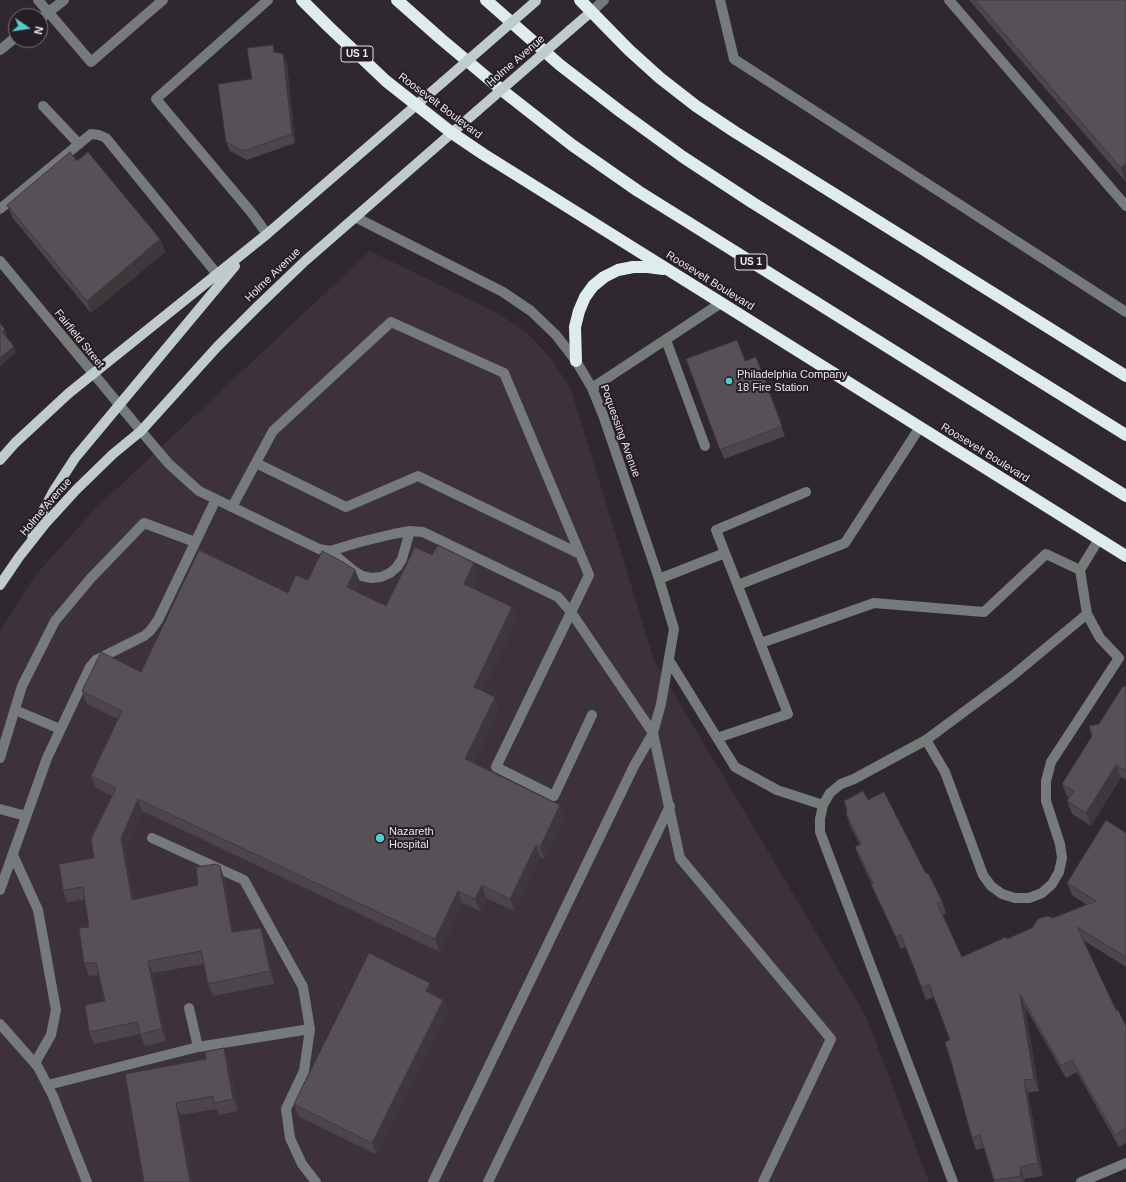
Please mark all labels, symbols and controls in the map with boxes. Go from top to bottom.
north arrow [8,8,48,48]
text: N [32,25,45,36]
street label: Holme Avenue [485,32,547,90]
road number: US 1 [341,46,373,62]
street label: Roosevelt Boulevard [395,70,485,142]
street label: Holme Avenue [243,245,303,305]
street label: Roosevelt Boulevard [663,249,757,313]
road number: US 1 [735,254,767,270]
street label: Fairfield Street [51,307,107,371]
place label: Philadelphia Company 18 Fire Station [737,368,847,394]
marker: Philadelphia Company 18 Fire Station [724,376,734,386]
street label: Poquessing Avenue [597,383,643,479]
street label: Roosevelt Boulevard [938,421,1032,485]
street label: Holme Avenue [17,476,75,538]
place label: Nazareth Hospital [389,825,434,851]
marker: Nazareth Hospital [374,832,386,844]

